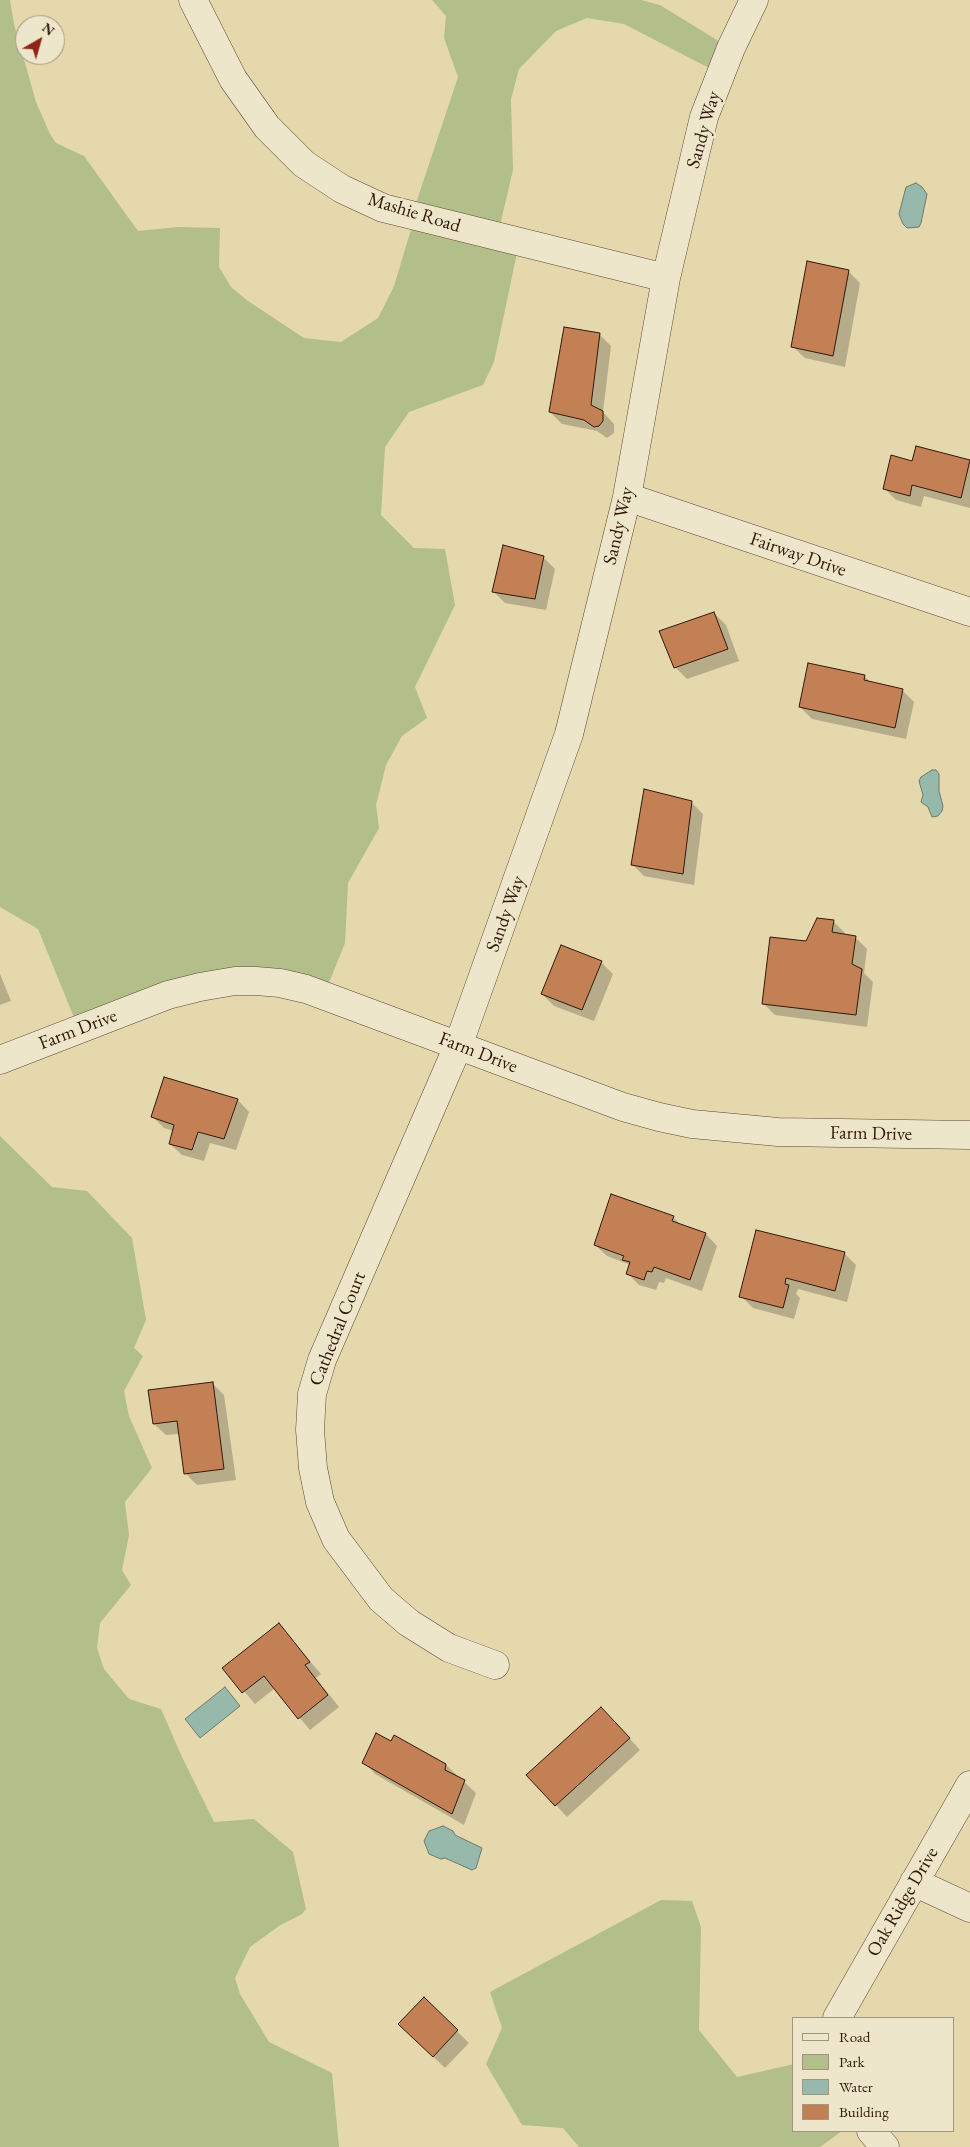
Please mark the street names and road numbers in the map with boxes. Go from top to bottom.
street label: Sandy Way [682,89,726,171]
street label: Mashie Road [365,188,463,238]
street label: Sandy Way [599,485,639,567]
street label: Fairway Drive [747,528,849,582]
street label: Sandy Way [482,873,530,955]
street label: Farm Drive [36,1005,120,1055]
street label: Farm Drive [436,1028,520,1078]
street label: Farm Drive [830,1122,912,1146]
street label: Cathedral Court [305,1269,371,1389]
street label: Oak Ridge Drive [862,1843,944,1961]

